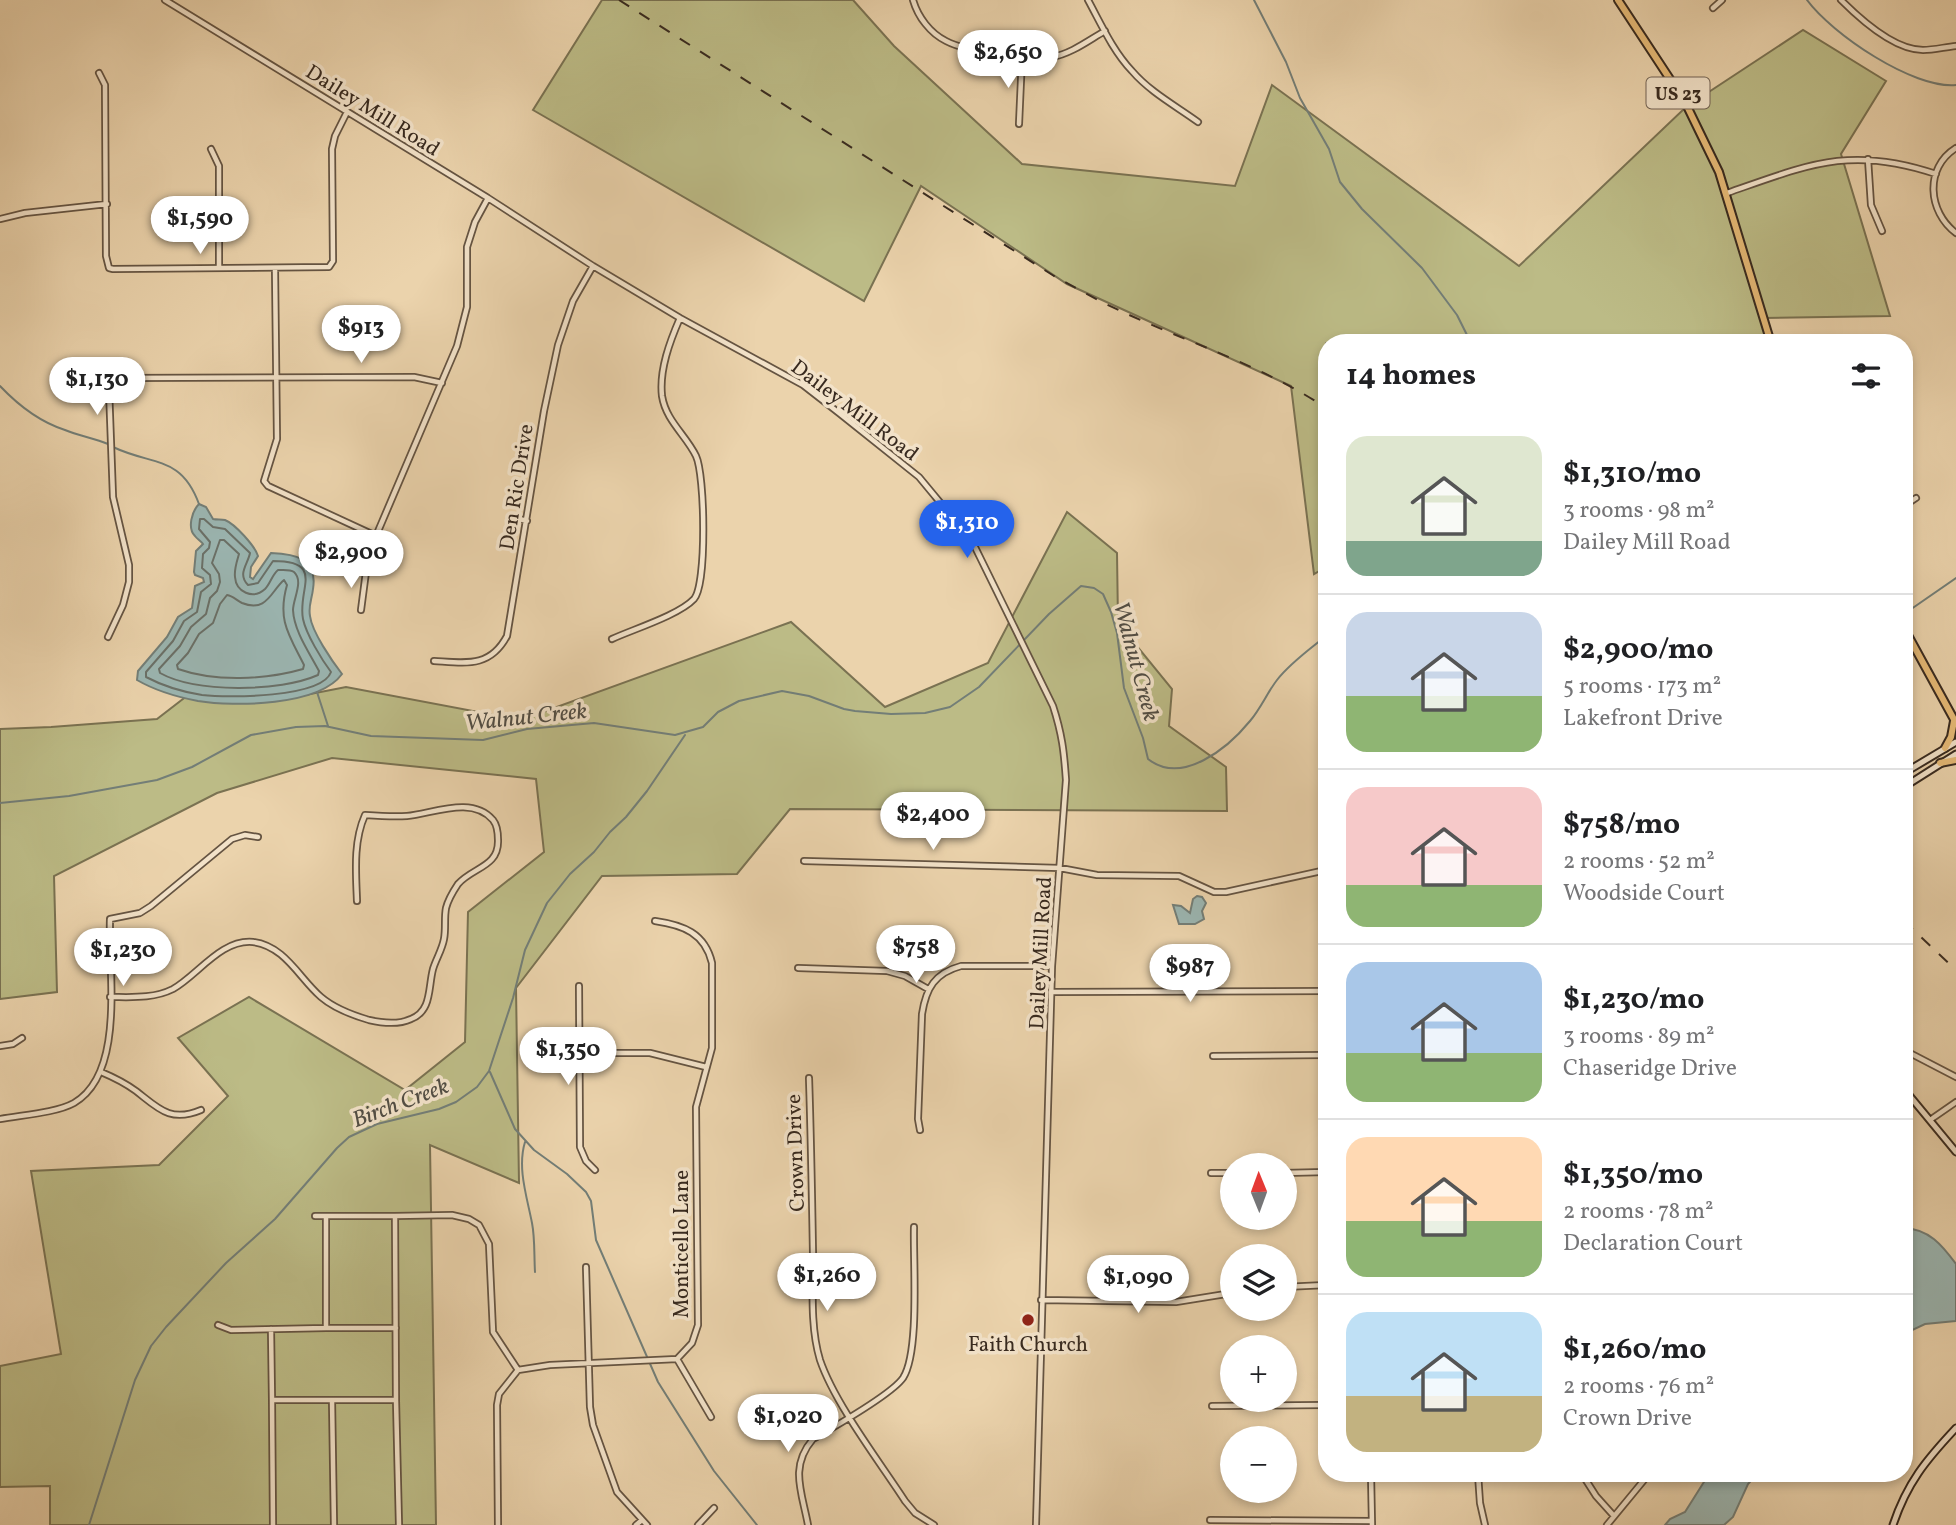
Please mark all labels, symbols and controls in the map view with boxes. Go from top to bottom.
pin: $2,650 [951,31,1065,90]
text: $2,650 [973,37,1043,69]
street label: Dailey Mill Road [300,58,445,164]
road number: US 23 [1646,78,1710,108]
pin: $1,590 [143,196,257,256]
text: $1,590 [167,203,233,235]
pin: $913 [320,306,402,365]
text: $913 [338,312,384,344]
street label: Dailey Mill Road [784,354,924,469]
text: 14 homes [1346,355,1476,397]
icon: filters [1847,357,1885,395]
pin: $1,130 [40,358,154,417]
text: $1,130 [65,364,129,396]
street label: Den Ric Drive [493,422,542,553]
text: $1,310/mo [1563,453,1701,495]
icon: home [1402,464,1486,548]
text: 3 rooms · 98 m² [1563,495,1715,527]
pin: $1,310 [910,500,1024,560]
text: $1,310 [935,507,999,539]
text: Dailey Mill Road [1563,527,1731,559]
pin: $2,900 [294,530,408,590]
text: $2,900 [315,537,387,569]
water label: Walnut Creek [1104,598,1166,725]
text: $2,900/mo [1563,629,1714,671]
icon: home [1402,640,1486,724]
text: 5 rooms · 173 m² [1563,671,1721,703]
water label: Walnut Creek [464,696,589,740]
text: Lakefront Drive [1563,703,1723,735]
pin: $2,400 [876,792,990,852]
text: $2,400 [896,799,970,831]
text: $758/mo [1563,804,1680,846]
icon: home [1402,815,1486,899]
text: 2 rooms · 52 m² [1563,846,1715,878]
street label: Dailey Mill Road [1023,876,1060,1030]
text: Woodside Court [1563,878,1725,910]
pin: $758 [875,926,957,985]
pin: $1,230 [66,928,180,988]
text: $758 [892,932,940,964]
text: $1,230 [90,935,156,967]
pin: $987 [1149,944,1231,1004]
text: $987 [1165,951,1215,983]
text: $1,230/mo [1563,979,1704,1021]
icon: home [1402,990,1486,1074]
text: 3 rooms · 89 m² [1563,1021,1715,1053]
pin: $1,350 [511,1028,625,1087]
text: $1,350 [535,1034,601,1066]
text: Chaseridge Drive [1563,1053,1737,1085]
water label: Birch Creek [348,1071,454,1137]
street label: Crown Drive [780,1094,813,1212]
north arrow [1220,1153,1297,1230]
map controls [1220,1153,1297,1503]
text: $1,350/mo [1563,1154,1703,1196]
icon: home [1402,1165,1486,1249]
street label: Monticello Lane [668,1170,697,1318]
text: 2 rooms · 78 m² [1563,1196,1714,1228]
text: Declaration Court [1563,1228,1743,1260]
button: layers [1220,1244,1297,1321]
pin: $1,260 [770,1254,884,1313]
pin: $1,090 [1081,1256,1195,1315]
text: $1,260 [793,1260,861,1292]
text: $1,090 [1103,1262,1173,1294]
marker: Faith Church [1020,1312,1036,1328]
text: $1,260/mo [1563,1329,1706,1371]
place label: Faith Church [968,1331,1088,1360]
button: + [1220,1335,1297,1412]
icon: home [1402,1340,1486,1424]
text: 2 rooms · 76 m² [1563,1371,1714,1403]
pin: $1,020 [731,1394,845,1454]
text: $1,020 [754,1401,822,1433]
text: Crown Drive [1563,1403,1692,1435]
button: − [1220,1426,1297,1503]

